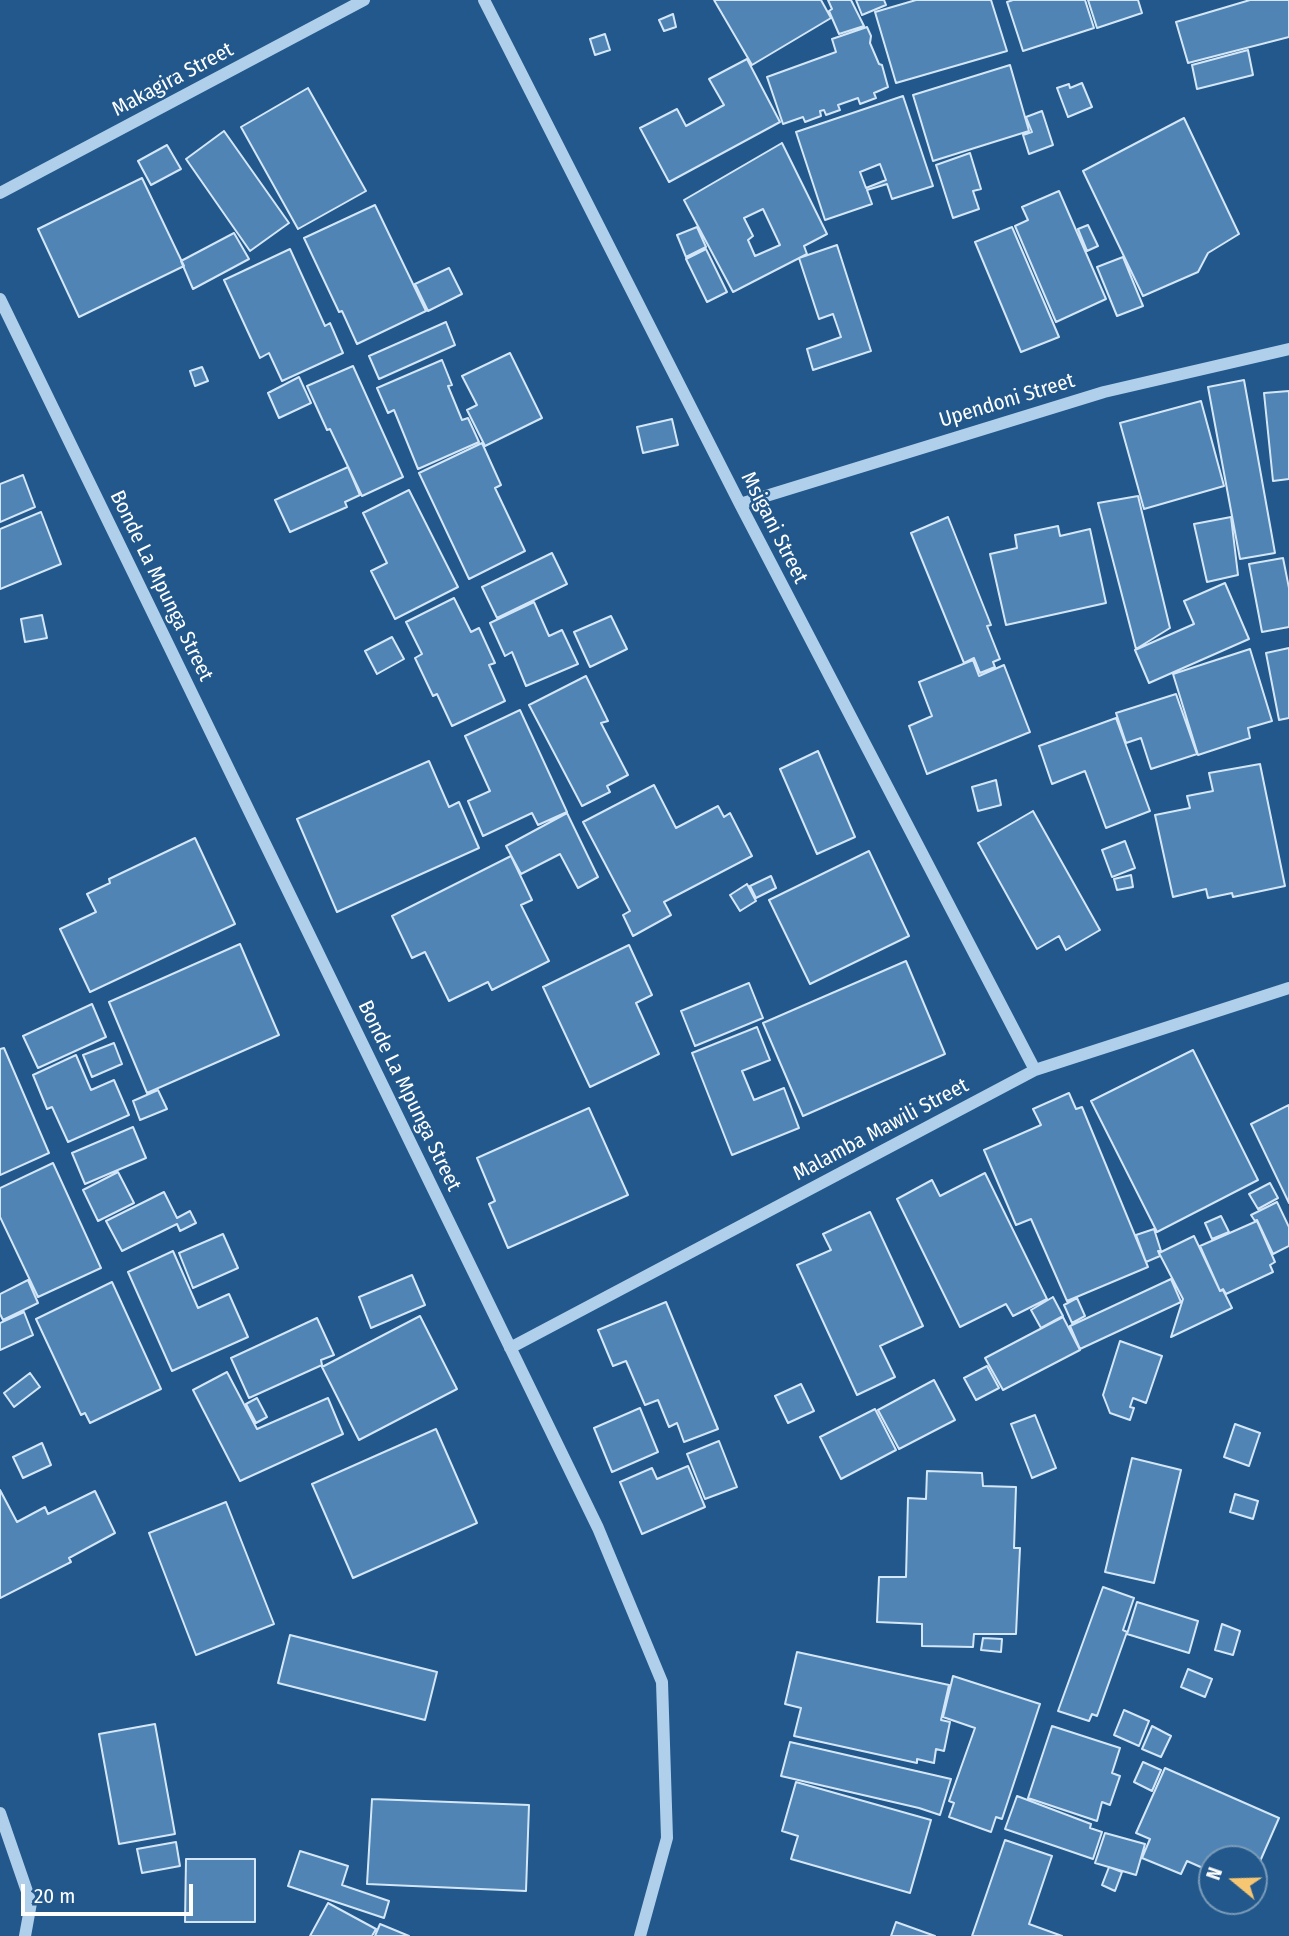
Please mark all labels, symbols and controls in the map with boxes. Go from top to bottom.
street label: Makagira Street [108,38,238,122]
street label: Upendoni Street [936,368,1078,434]
street label: Msigani Street [735,468,813,588]
street label: Bonde La Mpunga Street [104,487,218,685]
street label: Bonde La Mpunga Street [352,997,466,1195]
street label: Malamba Mawili Street [789,1073,973,1187]
north arrow [1198,1845,1268,1915]
text: N [1202,1865,1227,1883]
scale bar [24,1870,196,1914]
text: 20 m [34,1883,75,1909]

